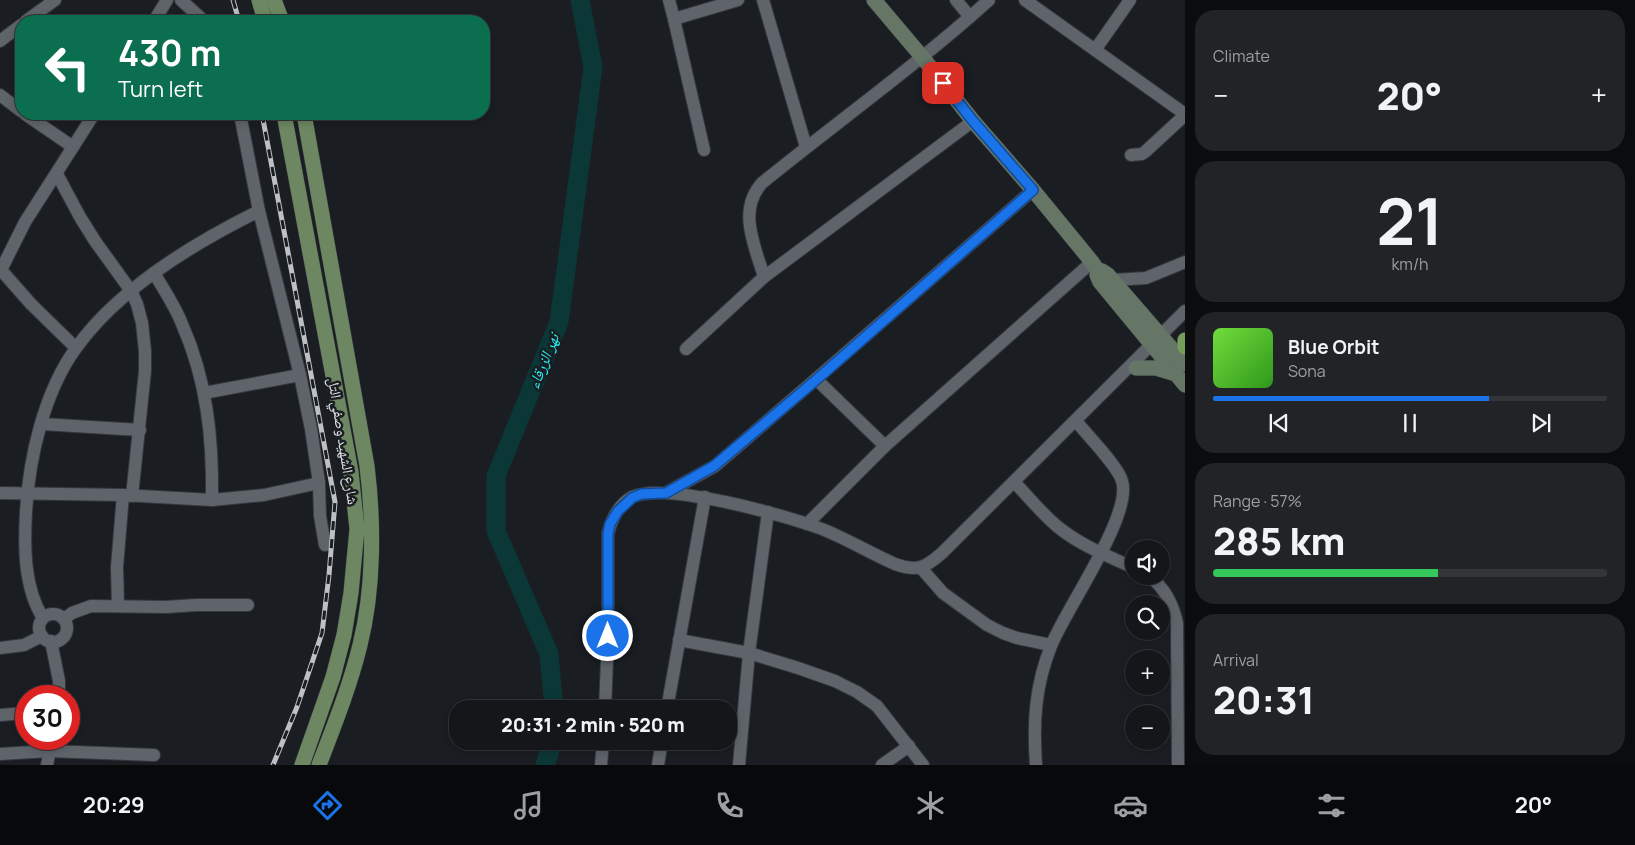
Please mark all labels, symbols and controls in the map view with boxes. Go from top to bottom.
text: 430 m [118,29,221,77]
icon: left [35,35,100,100]
text: Climate [1213,45,1270,67]
pin [922,62,964,104]
icon: arrive [929,69,957,97]
text: 20° [1377,69,1442,121]
text: Turn left [118,74,203,104]
text: − [1213,76,1228,114]
text: + [1591,76,1607,114]
text: 21 [1376,176,1444,265]
text: km/h [1391,253,1429,275]
water label: نهر الزرقاء [522,328,565,392]
text: Blue Orbit [1288,334,1380,360]
text: Sona [1288,360,1326,382]
street label: شارع الشهيد وصفي التل [321,376,364,506]
icon: previous [1265,409,1293,437]
icon: pause [1396,409,1424,437]
icon: next [1527,409,1555,437]
text: Range · 57% [1213,490,1302,512]
text: 285 km [1213,514,1345,566]
map controls [1125,540,1170,750]
button: sound [1125,540,1170,585]
button: search [1125,595,1170,640]
position arrow [581,609,633,661]
text: Arrival [1213,649,1259,671]
button: + [1125,650,1170,695]
text: 20:31 [1213,673,1315,725]
speed limit sign: 30 [15,685,80,750]
button: − [1125,705,1170,750]
text: 20:31 · 2 min · 520 m [501,712,685,738]
icon: directions [310,788,345,823]
icon: music [511,788,546,823]
icon: phone [712,788,747,823]
icon: climate [913,788,948,823]
icon: car [1113,788,1148,823]
icon: filters [1314,788,1349,823]
text: 20:29 [83,790,145,820]
text: 20° [1515,790,1552,820]

